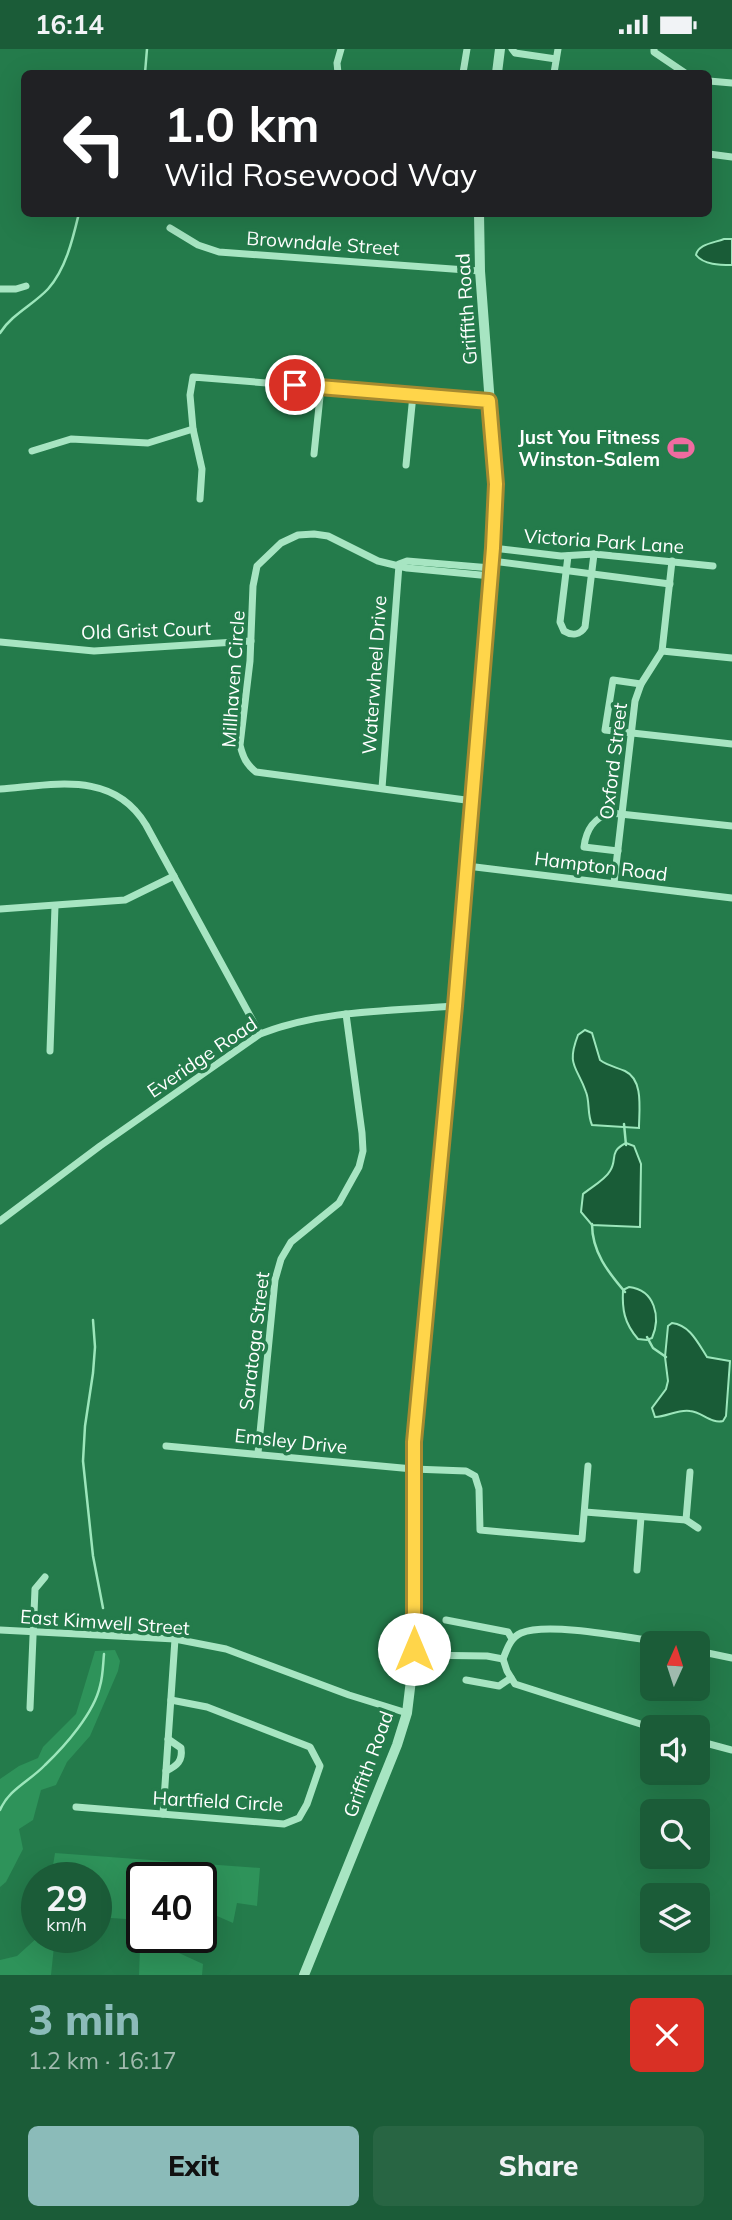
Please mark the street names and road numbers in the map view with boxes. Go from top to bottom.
street label: Browndale Street [246,226,401,260]
street label: Griffith Road [450,252,482,366]
street label: Victoria Park Lane [523,523,685,559]
street label: Waterwheel Drive [356,595,392,755]
street label: Millhaven Circle [216,610,250,748]
street label: Old Grist Court [81,616,212,644]
street label: Oxford Street [594,701,632,821]
street label: Hampton Road [533,846,669,886]
street label: Everidge Road [142,1011,262,1103]
street label: Saratoga Street [234,1270,274,1412]
street label: Emsley Drive [234,1423,348,1459]
street label: East Kimwell Street [19,1604,191,1640]
street label: Griffith Road [338,1707,398,1821]
street label: Hartfield Circle [152,1786,284,1816]

